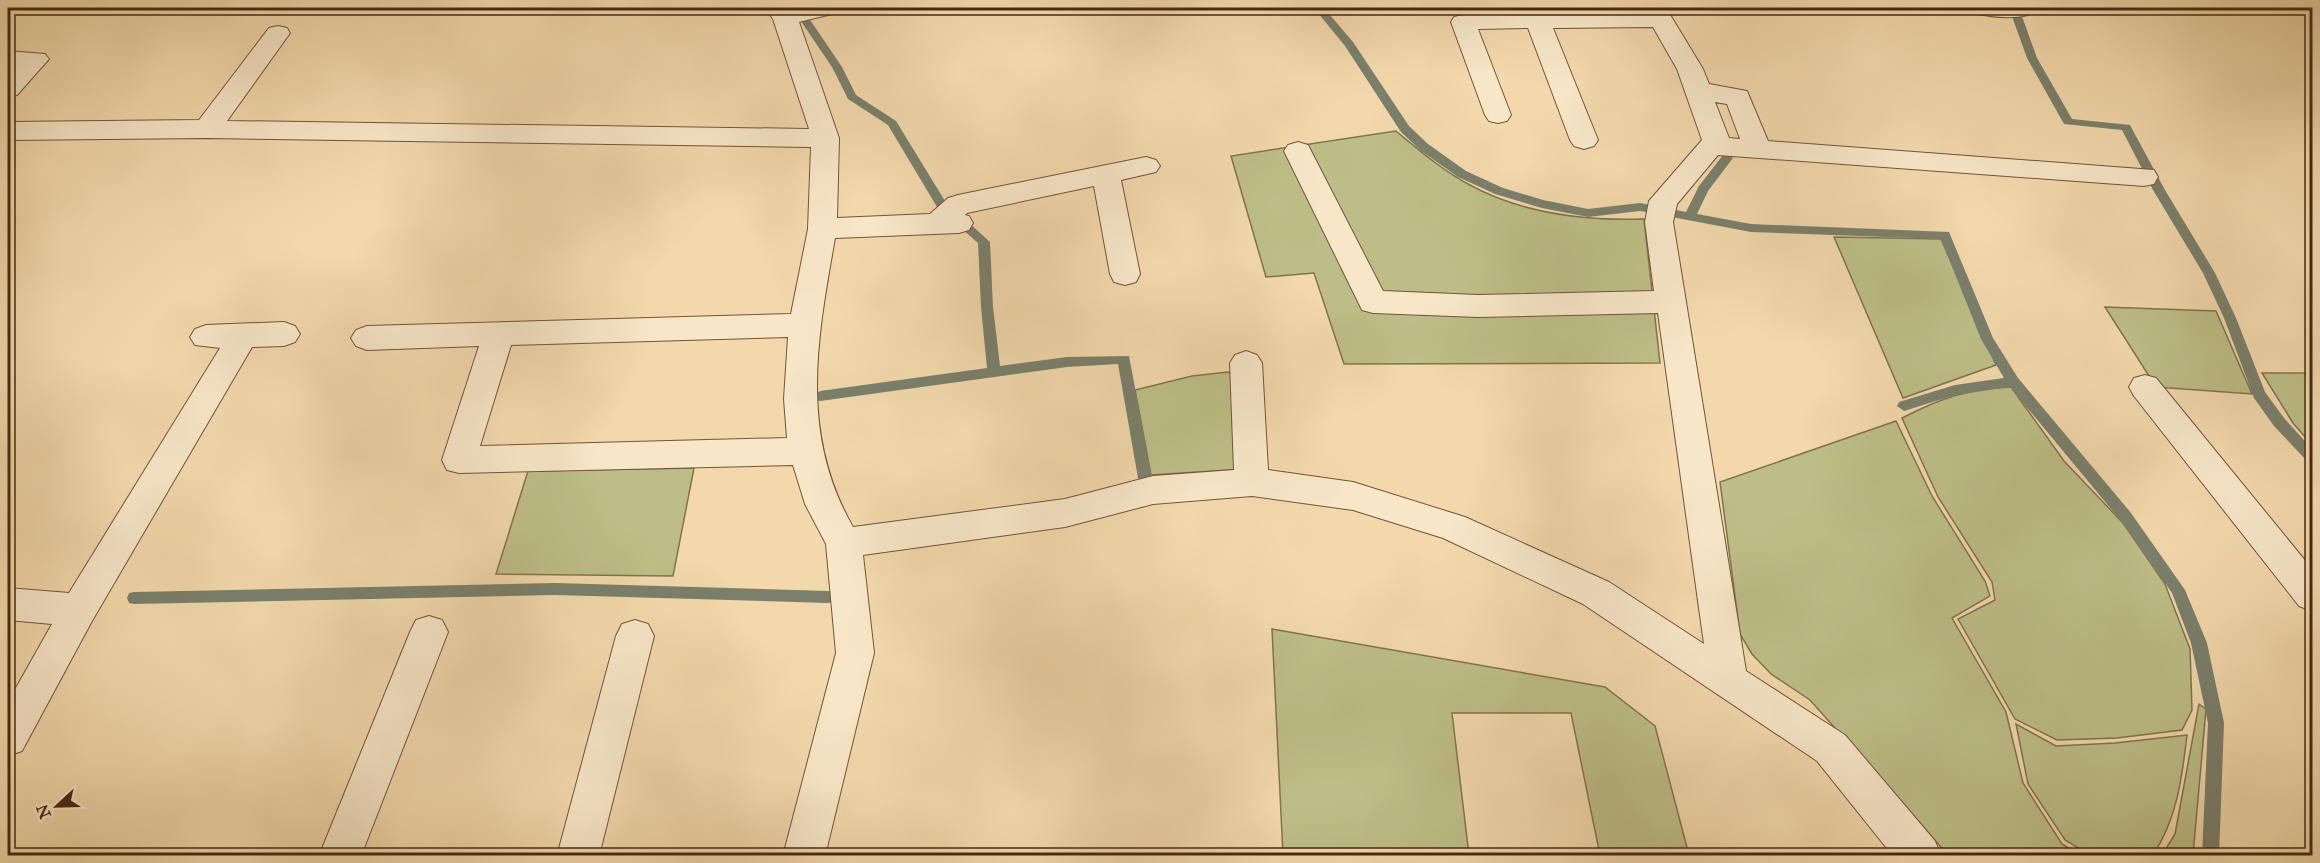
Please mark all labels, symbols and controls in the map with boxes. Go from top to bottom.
north arrow [27,776,87,836]
text: N [32,801,55,821]

